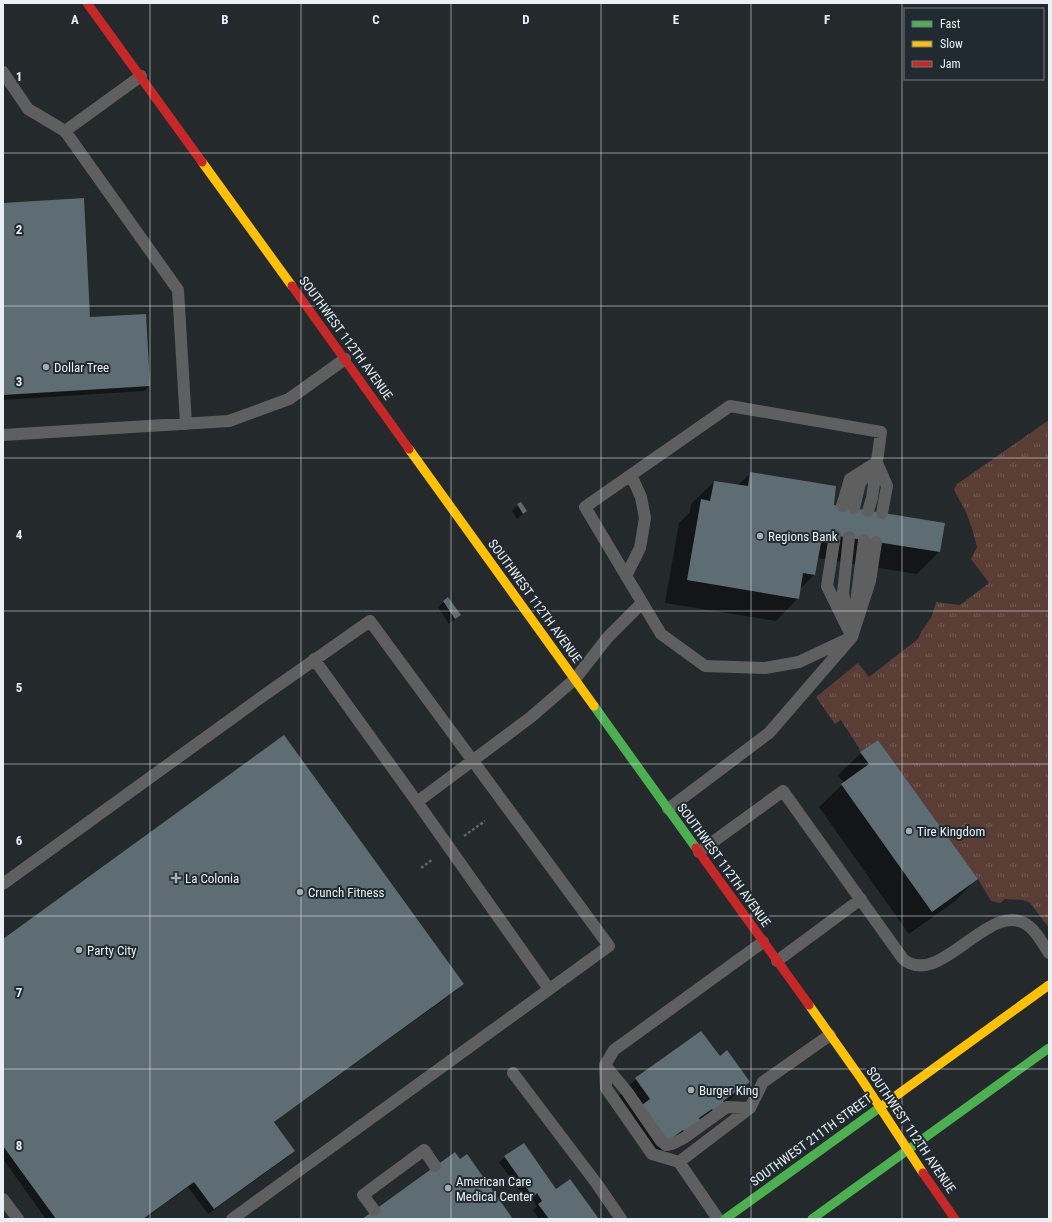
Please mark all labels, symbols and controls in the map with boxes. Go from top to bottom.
legend [904,8,1044,80]
text: A [71,12,79,27]
text: B [221,12,229,27]
text: C [372,12,380,27]
text: D [522,12,530,27]
text: E [673,12,680,27]
text: F [824,12,830,27]
text: Fast [940,17,961,31]
text: Slow [940,37,963,51]
text: Jam [940,57,961,71]
text: 1 [16,69,22,84]
text: 2 [16,222,23,237]
street label: SOUTHWEST 112TH AVENUE [296,273,396,403]
place label: Dollar Tree [54,360,109,375]
marker: Dollar Tree [41,362,51,372]
text: 3 [16,374,22,389]
text: 4 [16,527,23,542]
place label: Regions Bank [768,529,838,544]
marker: Regions Bank [755,531,765,541]
street label: SOUTHWEST 112TH AVENUE [485,536,585,666]
text: 5 [16,680,23,695]
street label: SOUTHWEST 112TH AVENUE [674,800,774,930]
place label: Tire Kingdom [917,824,985,839]
marker: Tire Kingdom [904,826,914,836]
text: 6 [16,833,23,848]
place label: La Colonia [185,871,239,886]
marker: La Colonia [170,872,182,884]
place label: Crunch Fitness [308,885,385,900]
marker: Crunch Fitness [295,887,305,897]
place label: Party City [87,943,137,958]
marker: Party City [74,945,84,955]
text: 7 [16,985,23,1000]
street label: SOUTHWEST 112TH AVENUE [863,1064,959,1196]
place label: Burger King [699,1083,758,1098]
marker: Burger King [686,1085,696,1095]
street label: SOUTHWEST 211TH STREET [747,1091,875,1189]
text: 8 [16,1138,22,1153]
place label: American Care Medical Center [456,1174,533,1204]
marker: American Care Medical Center [443,1183,453,1193]

